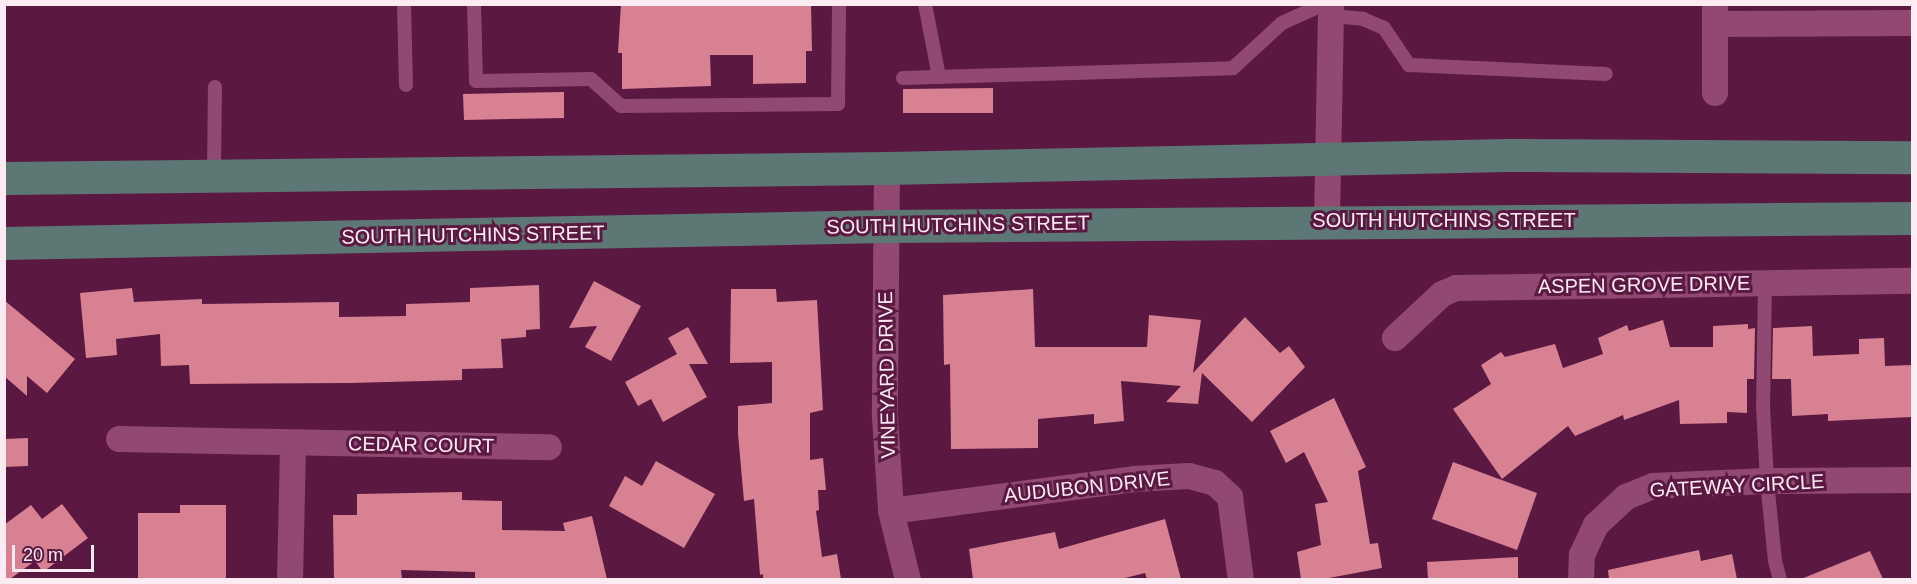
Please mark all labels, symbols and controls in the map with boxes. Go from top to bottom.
street label: SOUTH HUTCHINS STREET [1312,208,1576,232]
street label: SOUTH HUTCHINS STREET [826,211,1090,239]
street label: SOUTH HUTCHINS STREET [341,221,605,249]
street label: ASPEN GROVE DRIVE [1538,271,1750,299]
street label: VINEYARD DRIVE [874,291,900,459]
street label: CEDAR COURT [348,432,494,458]
street label: AUDUBON DRIVE [1003,466,1171,508]
street label: GATEWAY CIRCLE [1649,469,1825,503]
scale bar [15,533,98,571]
text: 20 m [23,545,63,565]

